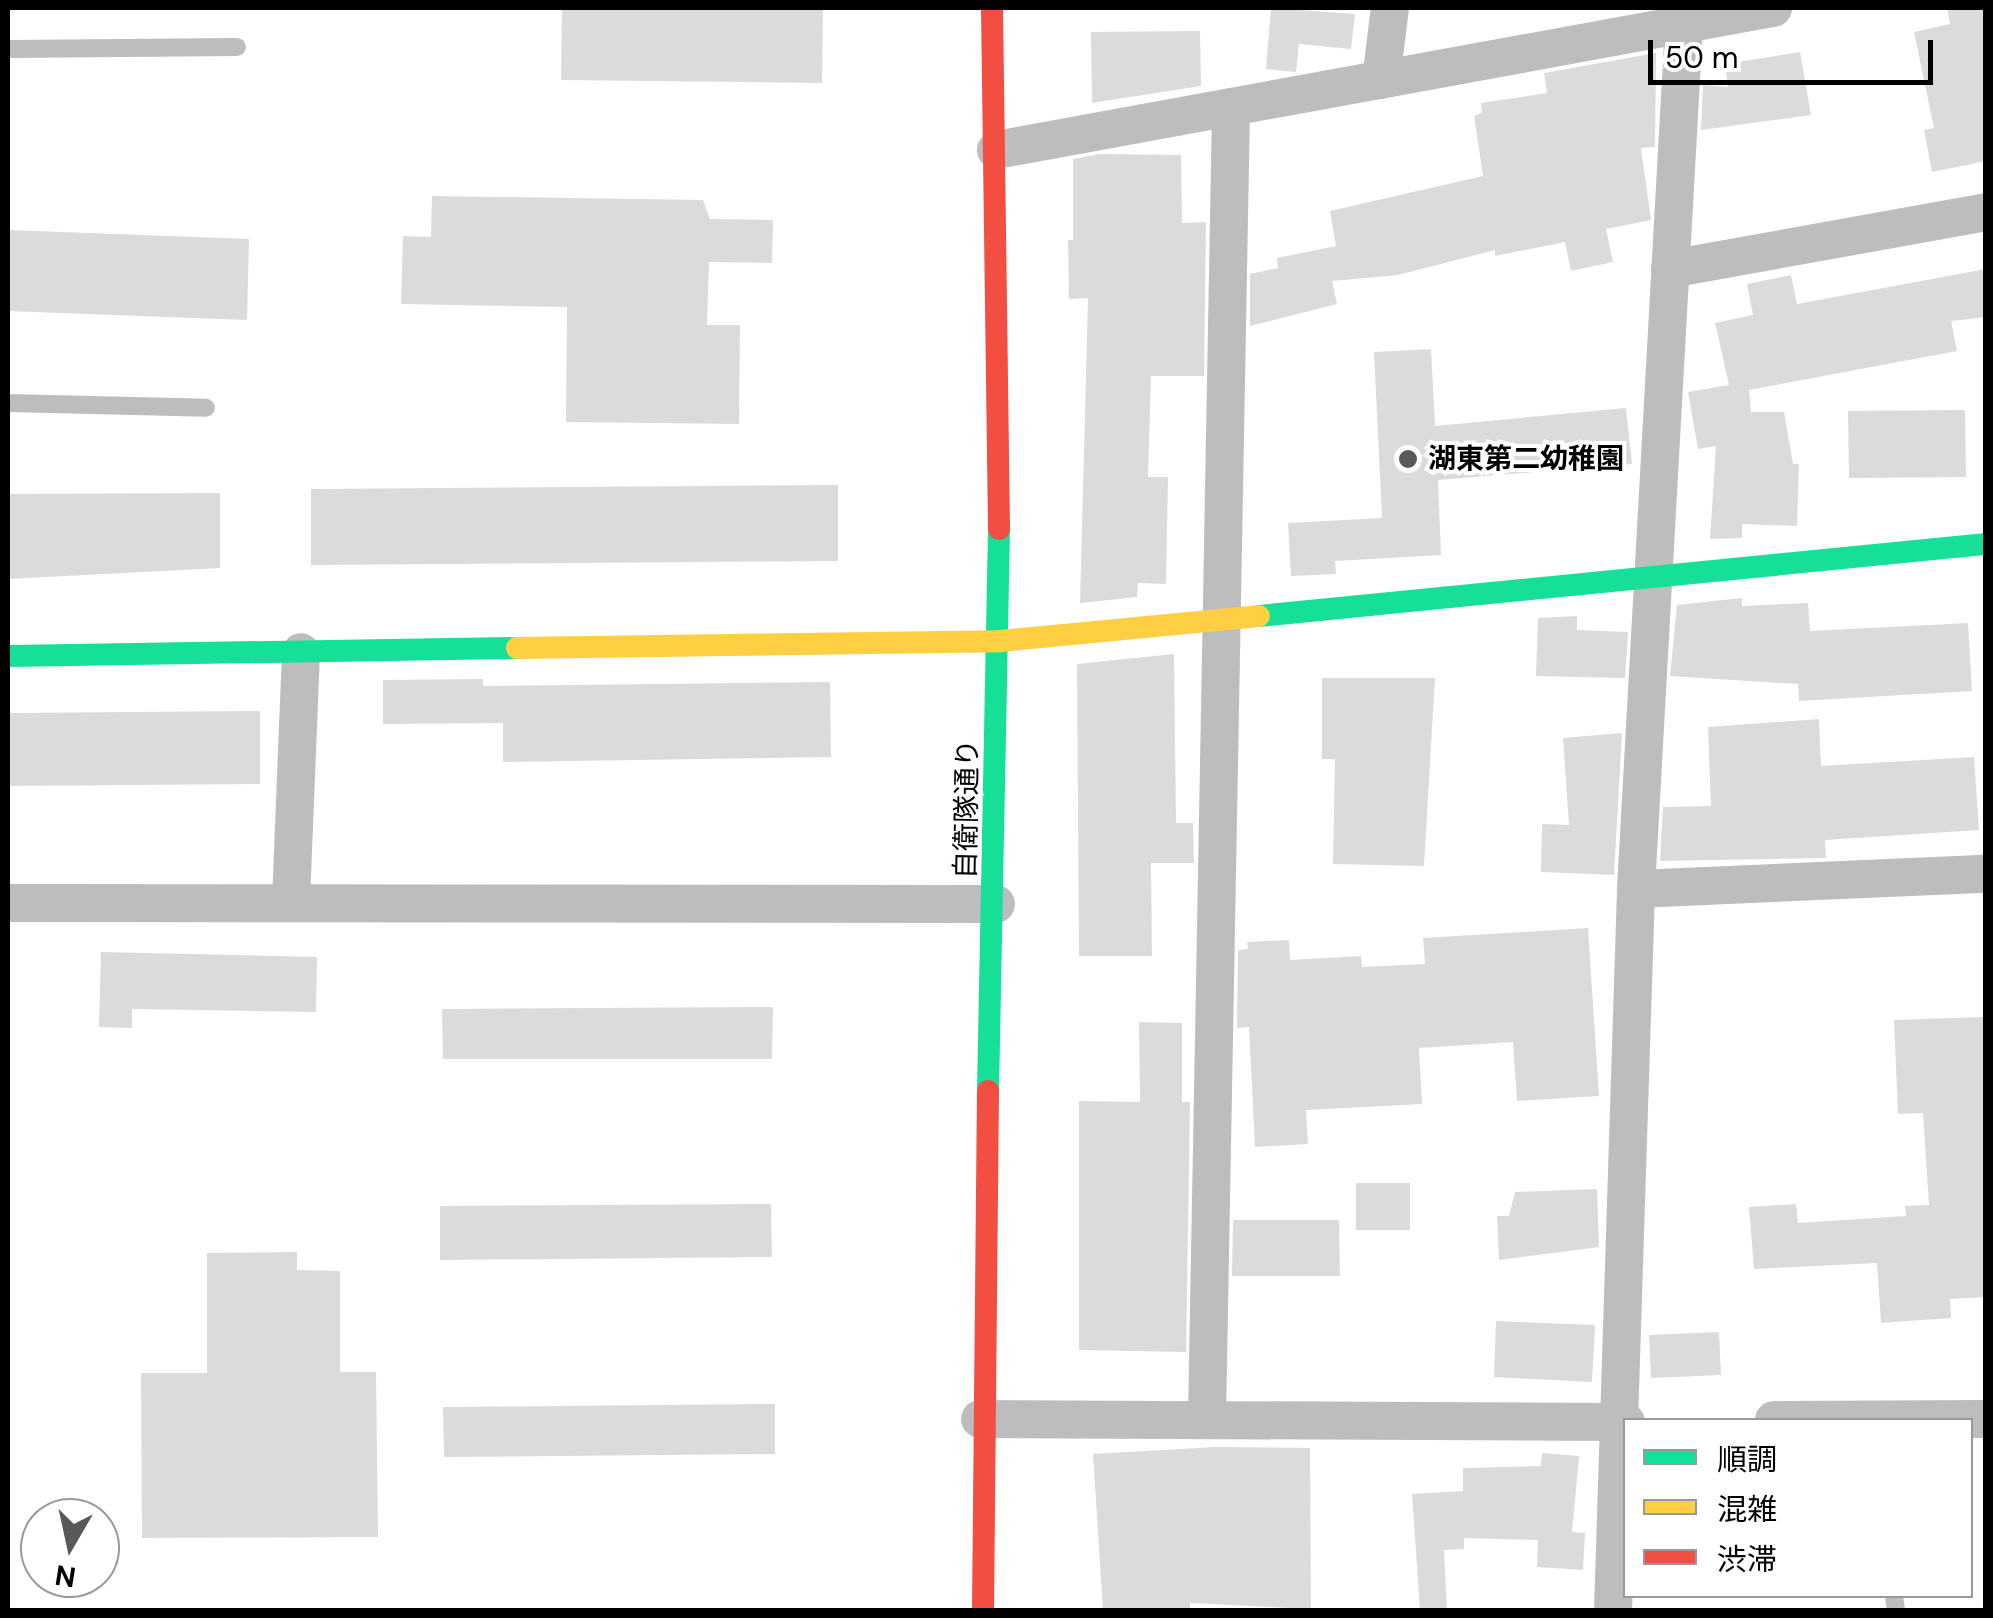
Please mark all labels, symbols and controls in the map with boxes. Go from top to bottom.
scale bar [1653,20,1938,82]
text: 50 m [1665,38,1739,77]
place label: 湖東第二幼稚園 [1428,442,1624,476]
marker: 湖東第二幼稚園 [1397,448,1419,470]
street label: 自衛隊通り [949,739,985,879]
legend [1623,1418,1973,1598]
text: 順調 [1717,1440,1777,1479]
text: 混雑 [1717,1490,1777,1529]
north arrow [20,1498,120,1598]
text: 渋滞 [1717,1540,1777,1579]
text: N [53,1556,79,1596]

